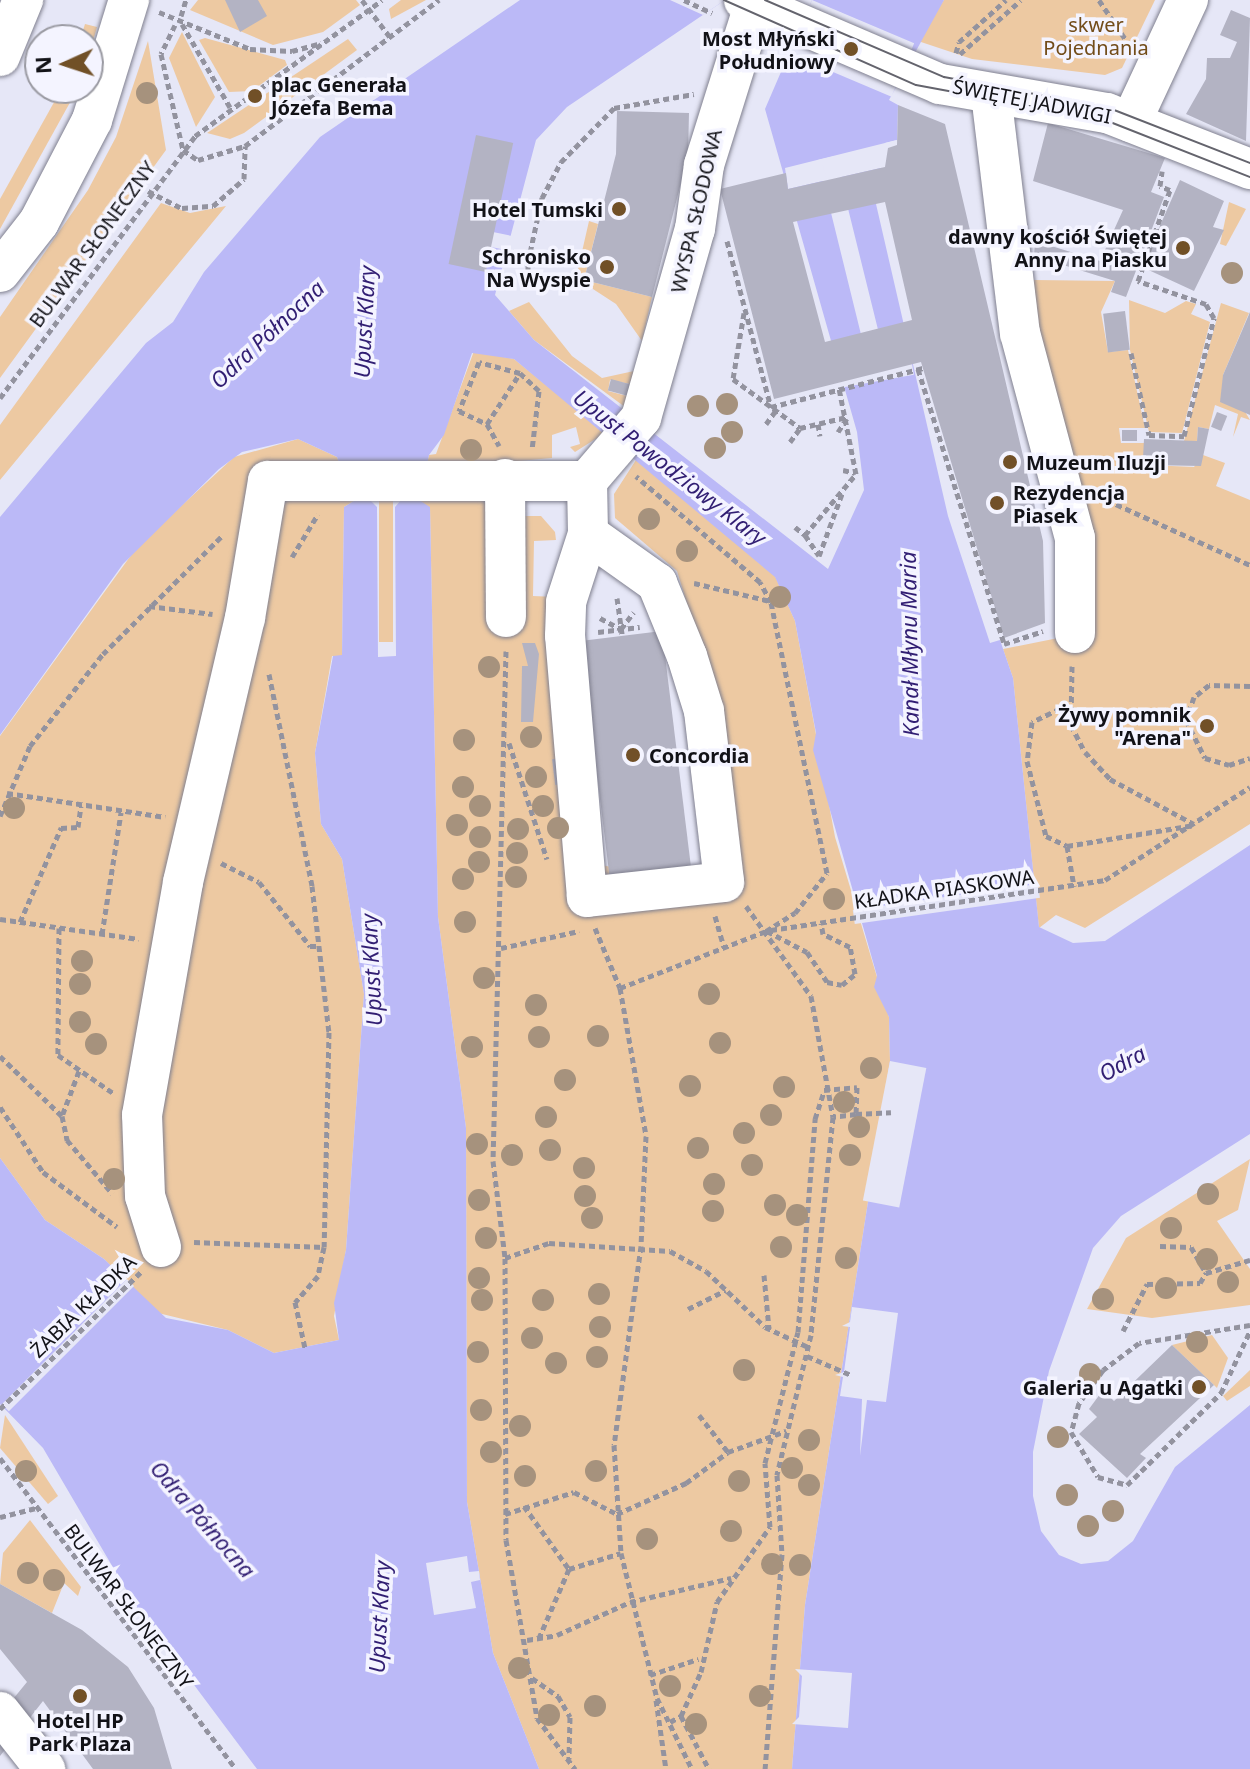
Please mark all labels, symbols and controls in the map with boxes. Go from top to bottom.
park label: skwer Pojednania [1043,13,1149,60]
north arrow [24,24,104,104]
place label: Most Młyński Południowy [702,26,835,73]
marker: Most Młyński Południowy [842,40,860,58]
text: N [27,55,57,75]
place label: plac Generała Józefa Bema [271,72,407,119]
street label: ŚWIĘTEJ JADWIGI [951,74,1113,128]
marker: plac Generała Józefa Bema [246,87,264,105]
street label: WYSPA SŁODOWA [665,127,727,295]
street label: BULWAR SŁONECZNY [24,156,160,332]
place label: Hotel Tumski [472,197,603,221]
marker: Hotel Tumski [610,200,628,218]
place label: dawny kościół Świętej Anny na Piasku [948,224,1167,271]
marker: dawny kościół Świętej Anny na Piasku [1174,239,1192,257]
place label: Schronisko Na Wyspie [482,244,591,291]
marker: Schronisko Na Wyspie [598,258,616,276]
water label: Upust Klary [348,265,380,379]
water label: Odra Północna [205,275,329,393]
water label: Upust Powodziowy Klary [568,384,772,550]
place label: Muzeum Iluzji [1026,450,1166,474]
marker: Muzeum Iluzji [1001,453,1019,471]
place label: Rezydencja Piasek [1013,480,1125,527]
marker: Rezydencja Piasek [988,494,1006,512]
water label: Kanał Młynu Maria [894,551,924,737]
place label: Żywy pomnik "Arena" [1058,702,1191,749]
marker: Żywy pomnik "Arena" [1198,717,1216,735]
place label: Concordia [649,743,749,767]
marker: Concordia [624,746,642,764]
street label: KŁADKA PIASKOWA [853,865,1035,913]
water label: Upust Klary [355,913,387,1027]
water label: Odra [1094,1039,1150,1087]
street label: ŻABIA KŁADKA [25,1250,141,1362]
place label: Galeria u Agatki [1023,1375,1183,1399]
marker: Galeria u Agatki [1190,1378,1208,1396]
water label: Odra Północna [145,1455,261,1583]
street label: BULWAR SŁONECZNY [59,1519,199,1693]
water label: Upust Klary [363,1560,395,1674]
marker: Hotel HP Park Plaza [71,1687,89,1705]
place label: Hotel HP Park Plaza [28,1708,132,1755]

